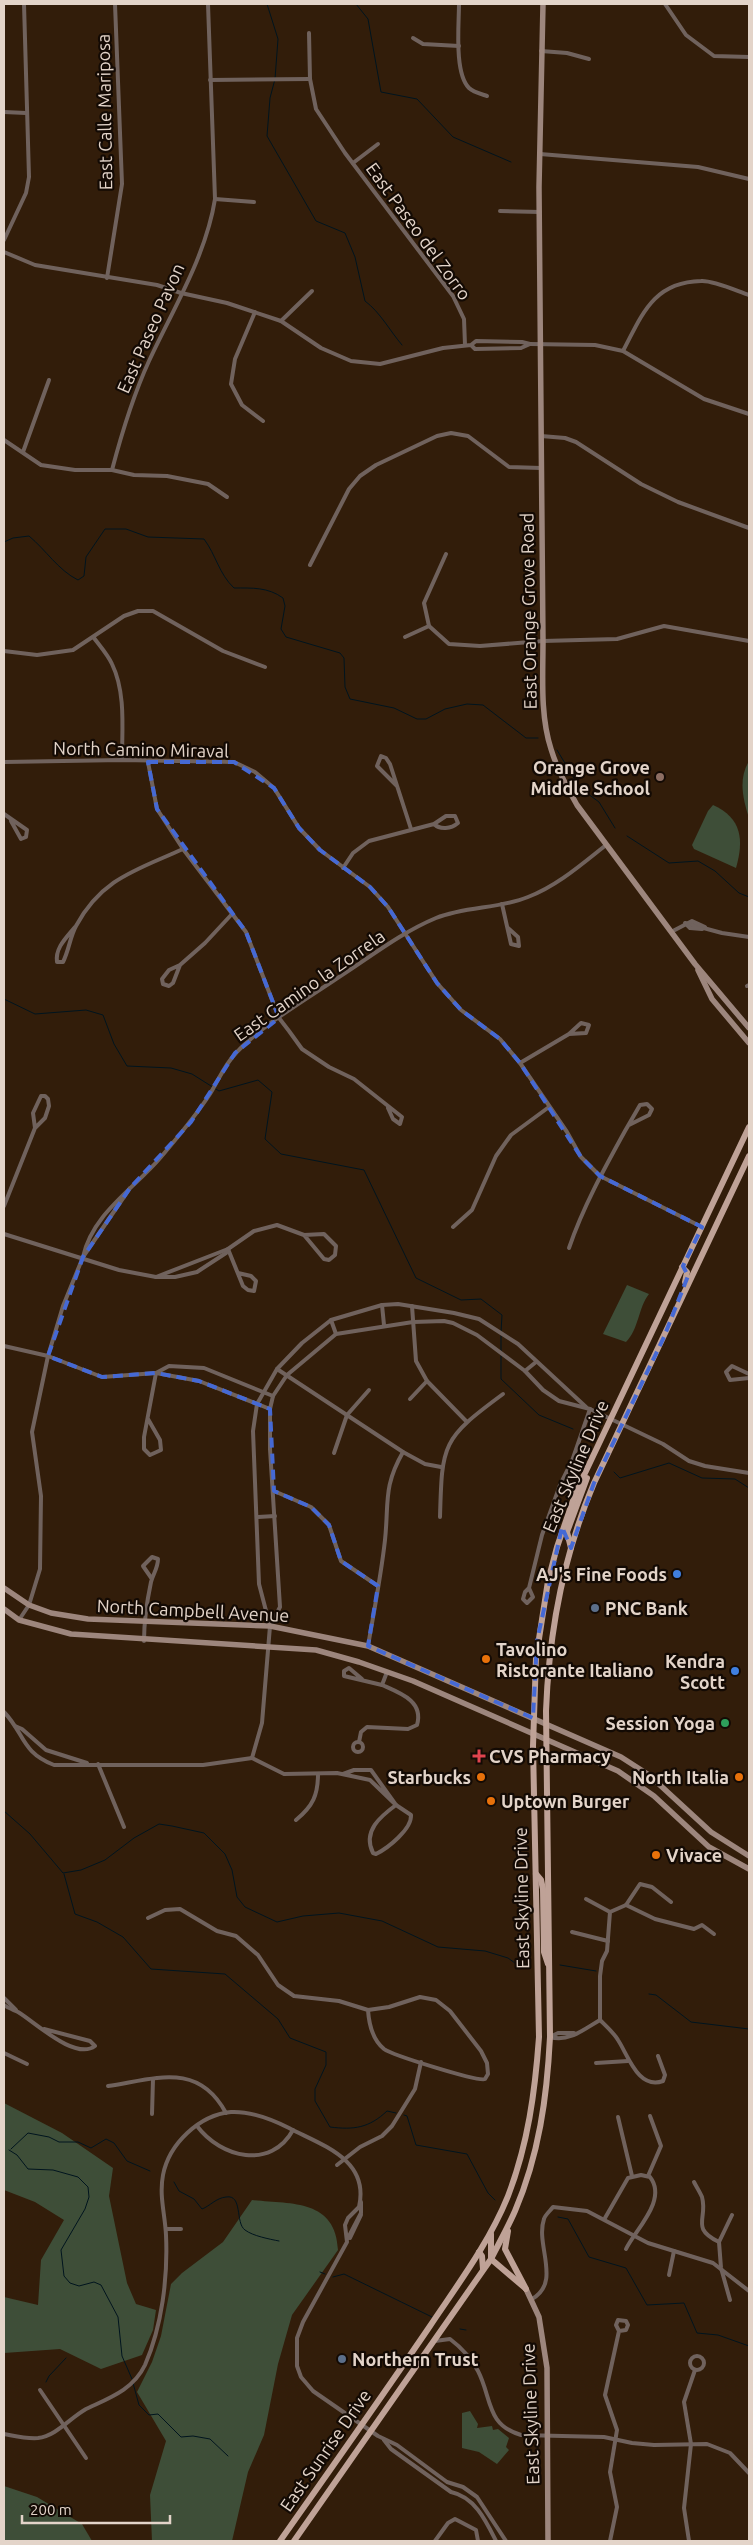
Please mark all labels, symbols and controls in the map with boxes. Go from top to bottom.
street label: East Calle Mariposa [93,34,115,190]
street label: East Paseo del Zorro [363,159,475,303]
street label: East Paseo Pavon [112,260,188,396]
street label: East Orange Grove Road [516,513,540,709]
street label: North Camino Miraval [53,737,229,761]
place label: Orange Grove Middle School [531,757,651,798]
marker: Orange Grove Middle School [654,771,666,783]
street label: East Camino la Zorrela [230,925,388,1045]
street label: East Skyline Drive [538,1397,612,1535]
place label: AJ's Fine Foods [536,1564,667,1584]
marker: AJ's Fine Foods [671,1568,683,1580]
street label: North Campbell Avenue [96,1595,290,1625]
place label: PNC Bank [605,1598,688,1618]
marker: PNC Bank [589,1602,601,1614]
place label: Tavolino Ristorante Italiano [496,1639,654,1680]
place label: Kendra Scott [665,1651,725,1692]
marker: Tavolino Ristorante Italiano [480,1653,492,1665]
marker: Kendra Scott [729,1665,741,1677]
place label: Session Yoga [605,1713,715,1733]
marker: Session Yoga [719,1717,731,1729]
place label: CVS Pharmacy [489,1746,611,1766]
marker: CVS Pharmacy [473,1750,485,1762]
place label: Starbucks [387,1767,471,1787]
place label: North Italia [632,1767,729,1787]
marker: Starbucks [475,1771,487,1783]
marker: North Italia [733,1771,745,1783]
place label: Uptown Burger [501,1791,630,1811]
marker: Uptown Burger [485,1795,497,1807]
street label: East Skyline Drive [510,1827,532,1969]
place label: Vivace [666,1845,722,1865]
marker: Vivace [650,1849,662,1861]
street label: East Skyline Drive [518,2343,542,2485]
place label: Northern Trust [352,2349,479,2369]
marker: Northern Trust [336,2353,348,2365]
street label: East Sunrise Drive [276,2385,374,2515]
scale bar [22,2492,170,2524]
text: 200 m [30,2501,72,2518]

